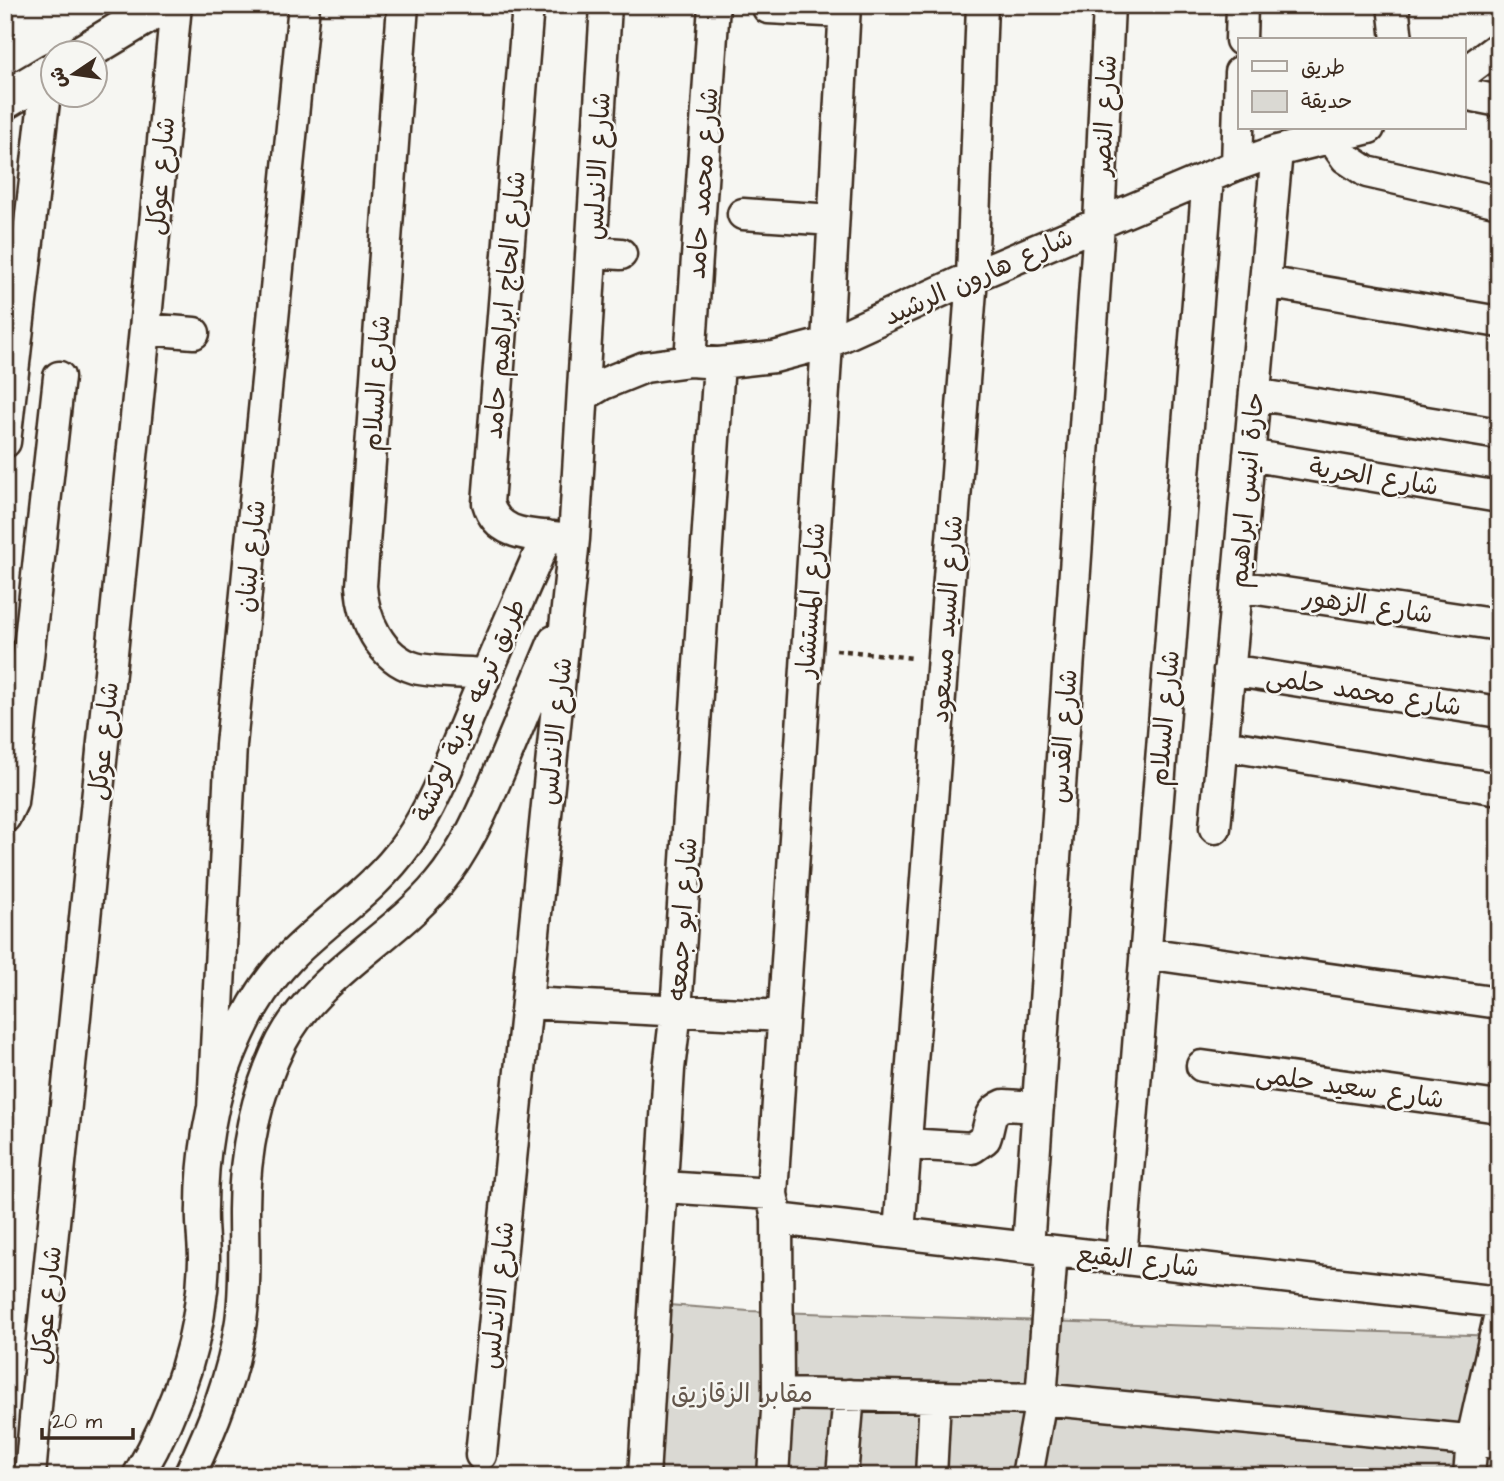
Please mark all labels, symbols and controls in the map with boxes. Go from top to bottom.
north arrow [38,38,108,108]
legend [1238,38,1466,130]
text: طريق [1301,53,1345,82]
street label: شارع النصر [1084,54,1126,178]
text: ش [43,64,74,91]
street label: شارع محمد حامد [678,86,728,280]
text: حديقة [1301,87,1352,116]
street label: شارع الاندلس [576,91,620,241]
street label: شارع عوكل [138,115,184,237]
street label: شارع الحاج ابراهيم حامد [475,170,536,441]
street label: شارع هارون الرشيد [878,219,1079,335]
street label: شارع السلام [354,314,401,452]
street label: حارة انيس ابراهيم [1221,391,1274,589]
street label: شارع الحرية [1307,449,1441,505]
street label: شارع لبنان [227,498,275,614]
street label: شارع السيد مسعود [922,514,972,724]
street label: شارع المستشار [787,521,834,681]
street label: شارع الزهور [1300,579,1435,633]
street label: طريق ترعه عزبة لوكشة [405,593,535,828]
street label: شارع السلام [1141,649,1190,788]
street label: شارع الاندلس [530,655,582,807]
street label: شارع محمد حلمى [1264,659,1464,725]
street label: شارع القدس [1041,668,1087,804]
street label: شارع عوكل [80,680,128,802]
street label: شارع ابو جمعه [659,836,707,1002]
street label: شارع سعيد حلمى [1254,1056,1446,1118]
street label: شارع الاندلس [472,1219,524,1371]
street label: شارع البقيع [1075,1236,1201,1286]
street label: شارع عوكل [23,1244,71,1366]
park label: مقابر الزقازيق [671,1376,813,1412]
scale bar [42,1397,133,1441]
text: 20 m [52,1407,103,1436]

